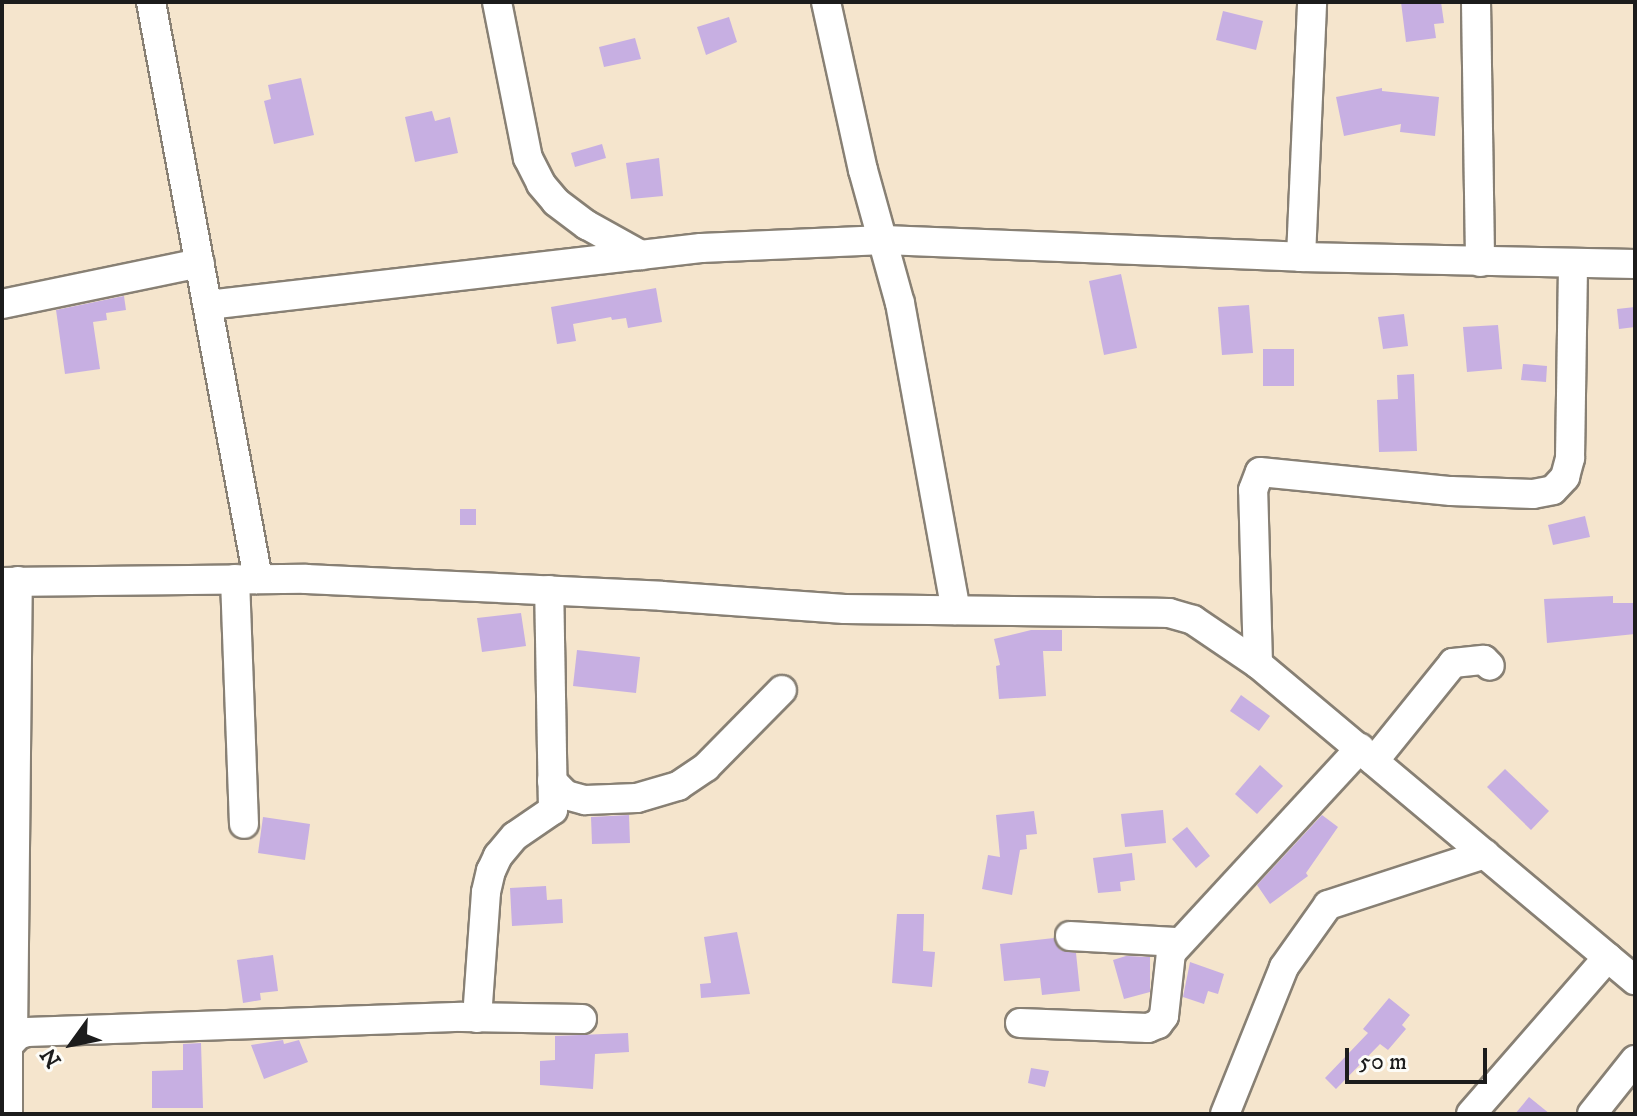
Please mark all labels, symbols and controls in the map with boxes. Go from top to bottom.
north arrow [32,1004,112,1084]
scale bar [1349,1032,1491,1082]
text: N [35,1042,68,1072]
text: 50 m [1359,1047,1407,1077]

